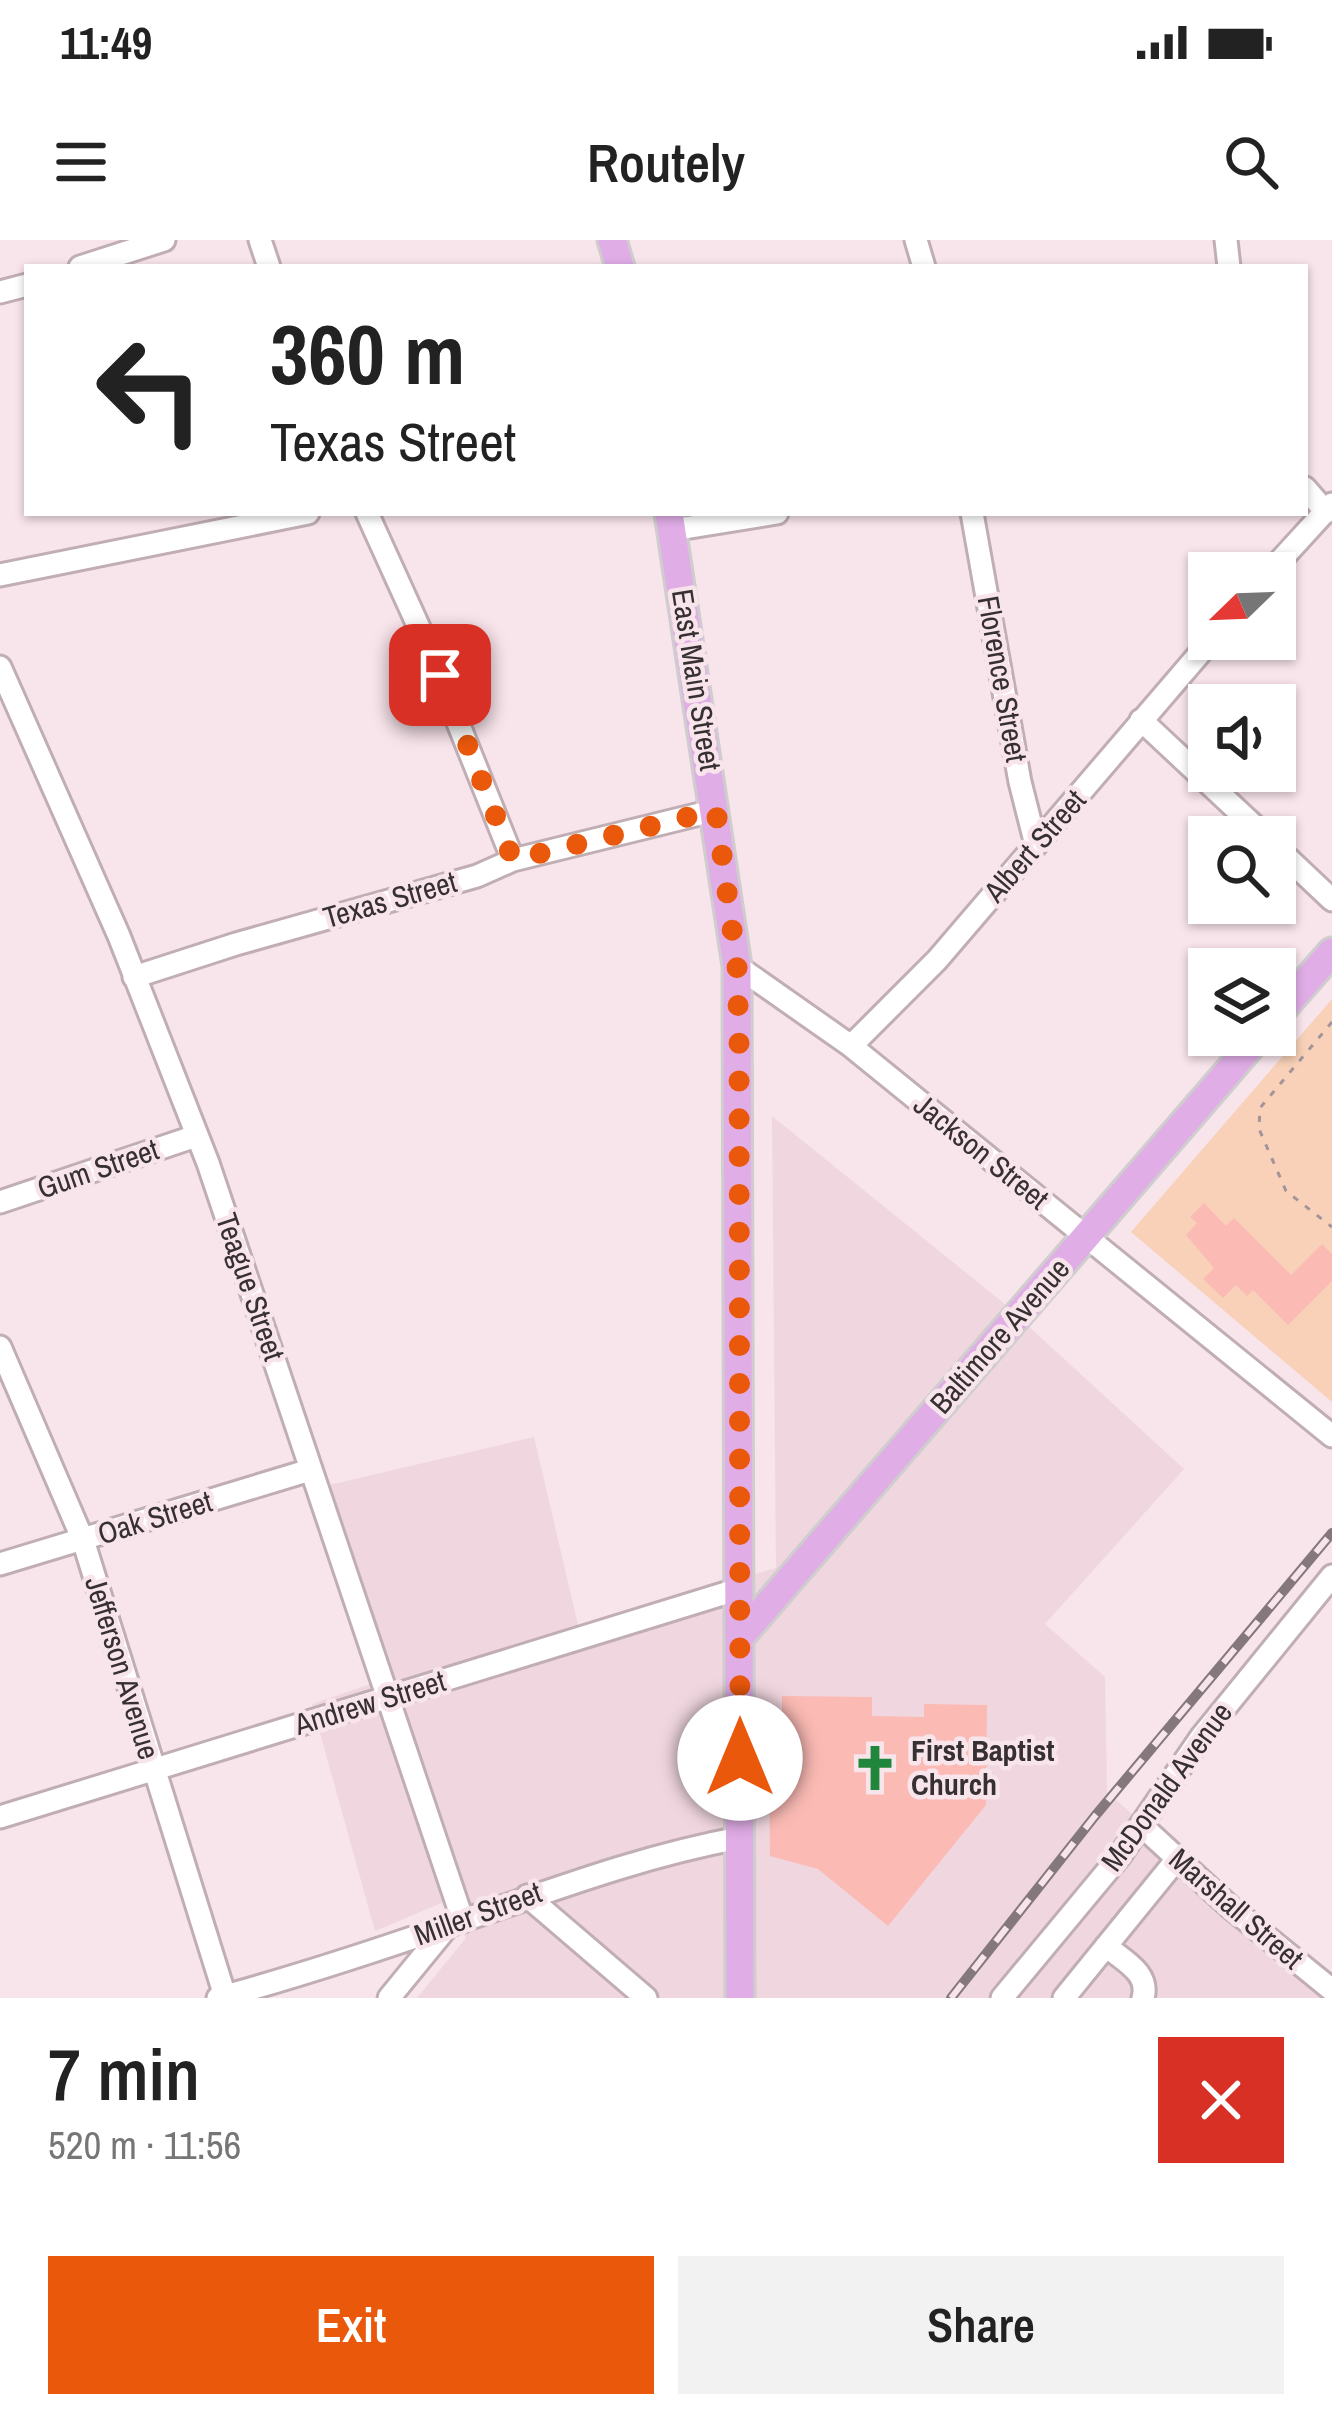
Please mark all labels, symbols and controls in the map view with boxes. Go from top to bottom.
text: 11:49 [60,12,152,73]
text: Routely [587,126,745,199]
icon: menu [48,129,114,195]
icon: search [1218,129,1284,195]
text: 360 m [270,297,465,410]
icon: left [72,312,228,468]
text: Texas Street [270,405,516,478]
north arrow [1188,552,1296,660]
map controls [1188,552,1296,1056]
street label: East Main Street [663,586,731,774]
street label: Florence Street [969,593,1037,765]
pin [389,624,491,726]
icon: arrive [407,642,473,708]
button: sound [1188,684,1296,792]
street label: Albert Street [974,781,1094,911]
button: search [1188,816,1296,924]
street label: Texas Street [318,861,461,937]
button: layers [1188,948,1296,1056]
street label: Jackson Street [906,1084,1058,1218]
street label: Gum Street [32,1129,164,1207]
street label: Teague Street [207,1208,295,1366]
street label: Baltimore Avenue [921,1249,1078,1422]
street label: Oak Street [93,1481,217,1553]
street label: Jefferson Avenue [76,1571,170,1764]
street label: Andrew Street [288,1660,450,1744]
street label: McDonald Avenue [1091,1694,1241,1879]
position arrow [677,1695,803,1821]
place label: First Baptist Church [911,1730,1055,1804]
church icon: First Baptist Church [850,1743,900,1793]
street label: Marshall Street [1161,1839,1312,1978]
street label: Miller Street [409,1872,547,1955]
text: 7 min [48,2025,200,2122]
button: close [1158,2037,1284,2163]
text: 520 m · 11:56 [48,2119,241,2171]
button: Exit [48,2256,654,2394]
button: Share [678,2256,1284,2394]

